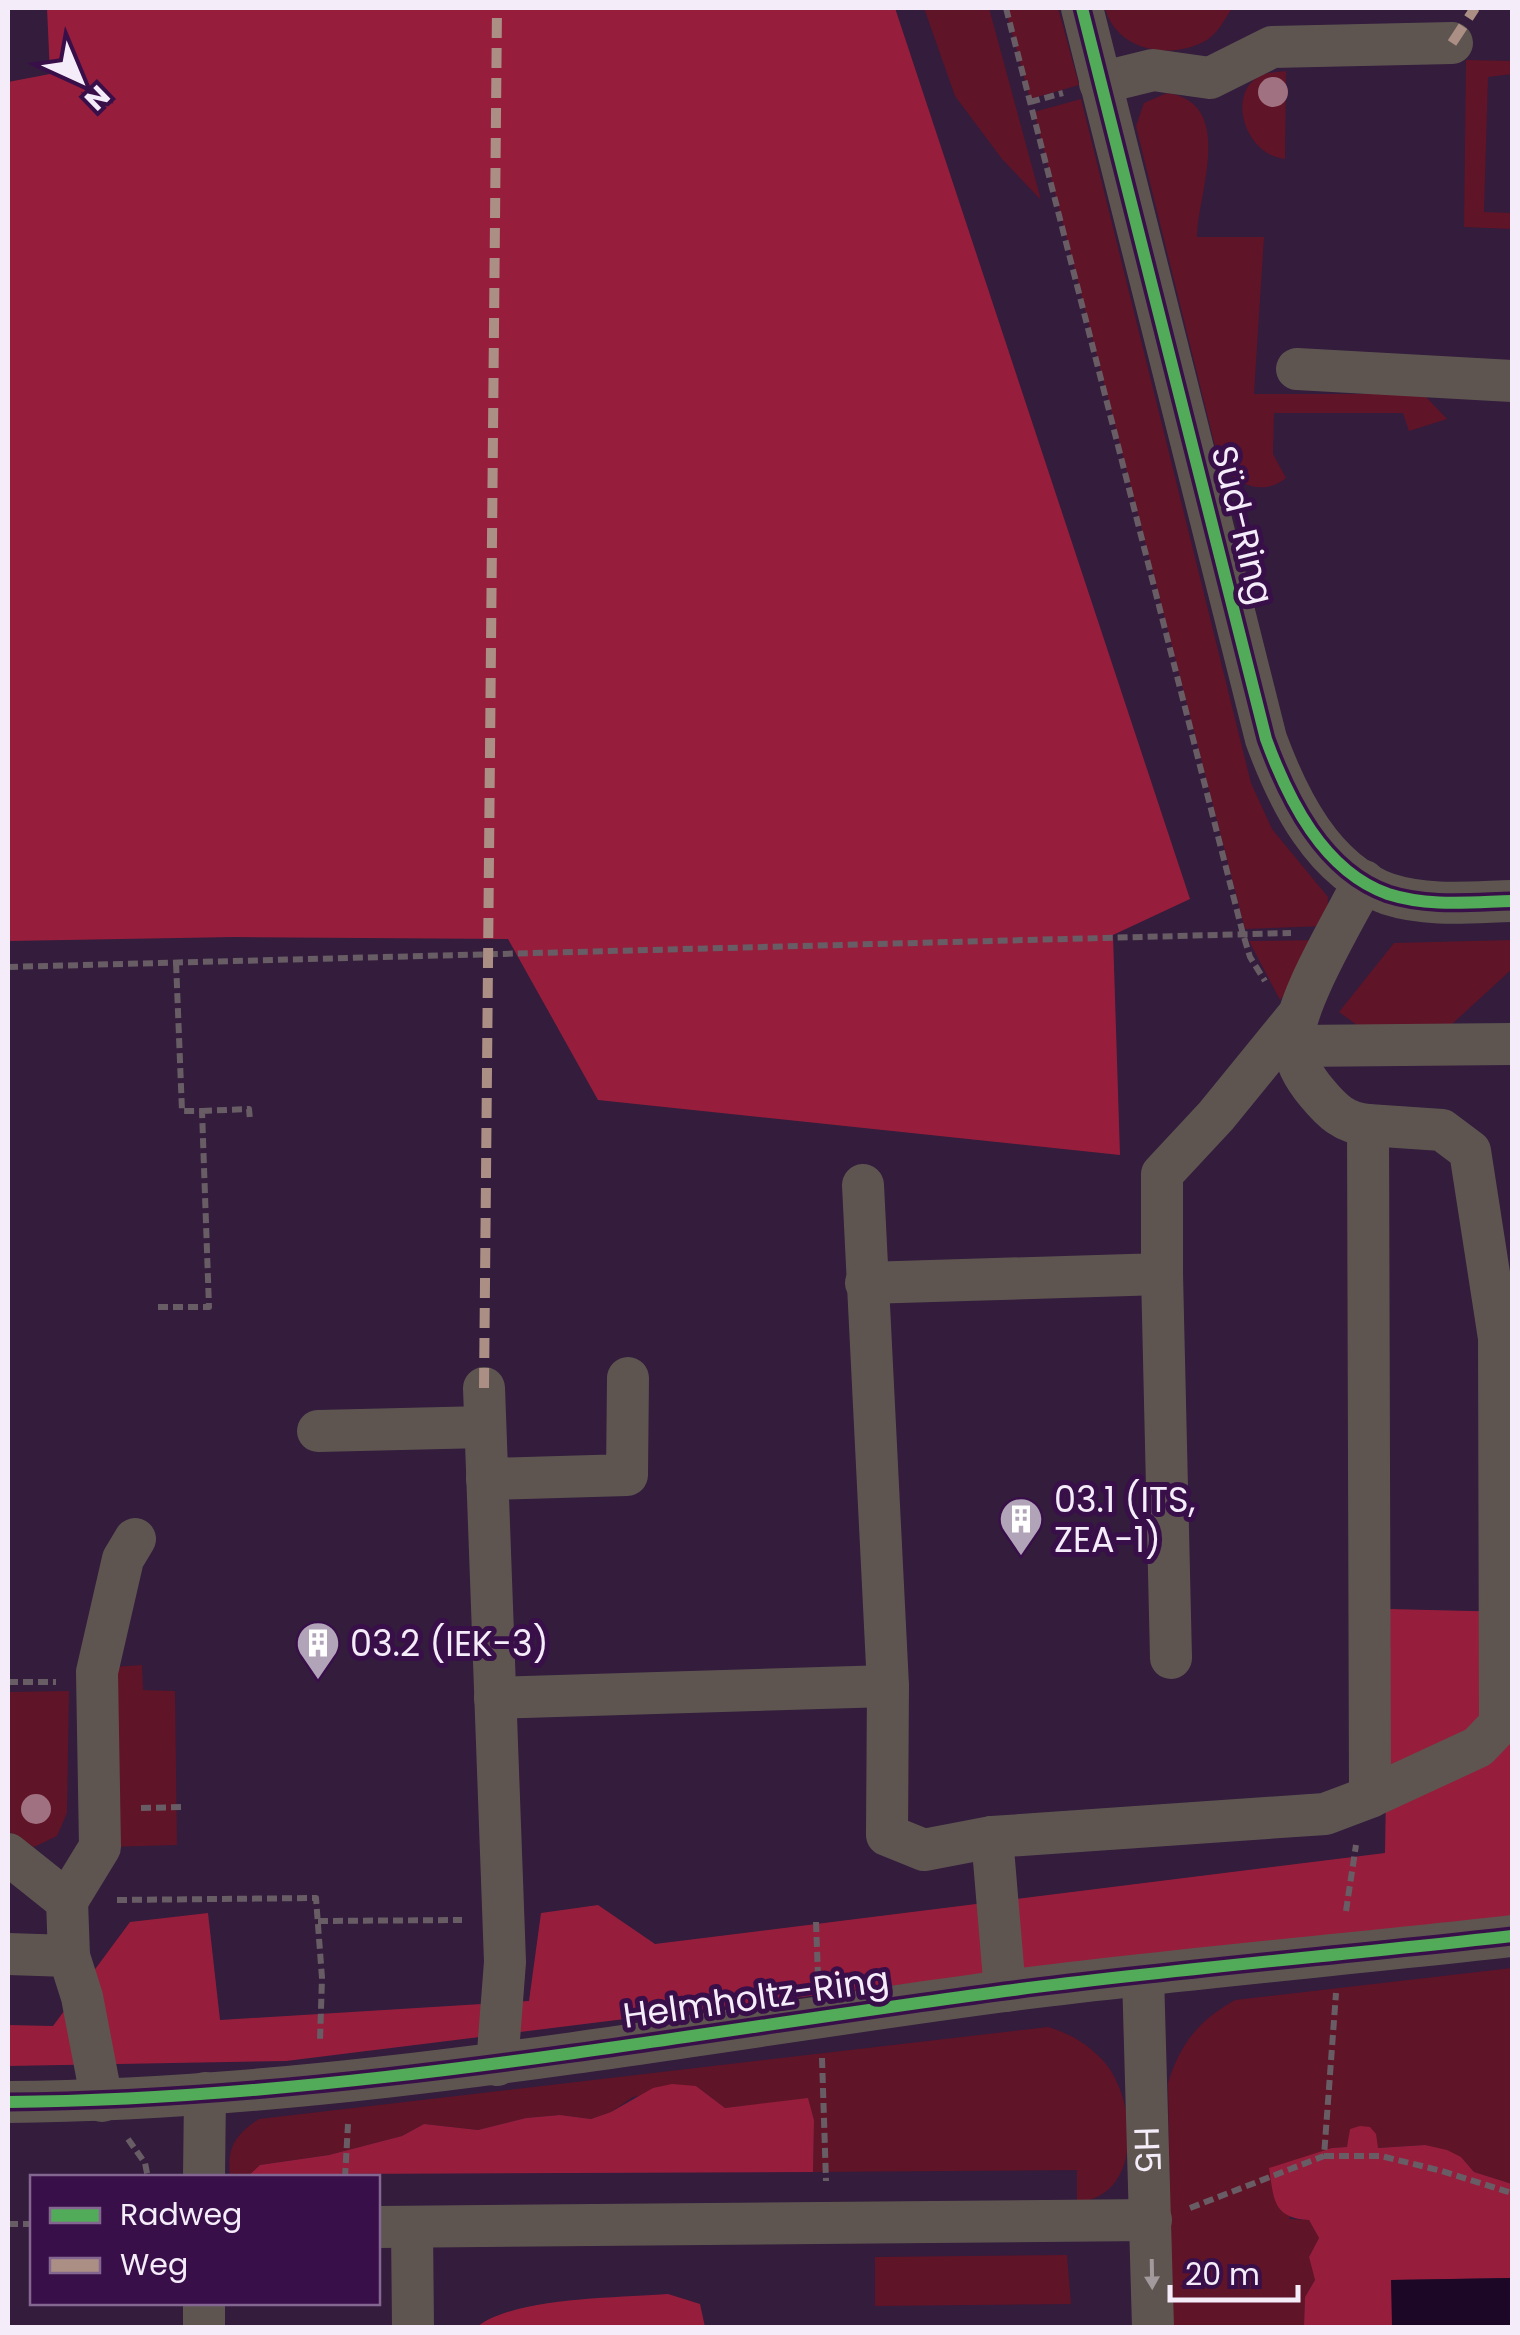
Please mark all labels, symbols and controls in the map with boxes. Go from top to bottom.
north arrow [30,30,130,130]
text: N [76,76,118,119]
street label: Süd-Ring [1200,441,1286,609]
place label: 03.1 (ITS, ZEA-1) [1054,1475,1195,1564]
building icon: 03.1 (ITS, ZEA-1) [998,1496,1044,1557]
place label: 03.2 (IEK-3) [350,1619,549,1668]
building icon: 03.2 (IEK-3) [295,1620,341,1681]
street label: Helmholtz-Ring [620,1954,892,2040]
street label: H5 [1123,2126,1173,2174]
legend [30,2175,380,2305]
text: Radweg [120,2193,242,2236]
scale bar [1170,2240,1298,2302]
text: Weg [120,2243,188,2286]
text: 20 m [1185,2253,1260,2296]
one-way arrow [1144,2258,1160,2290]

